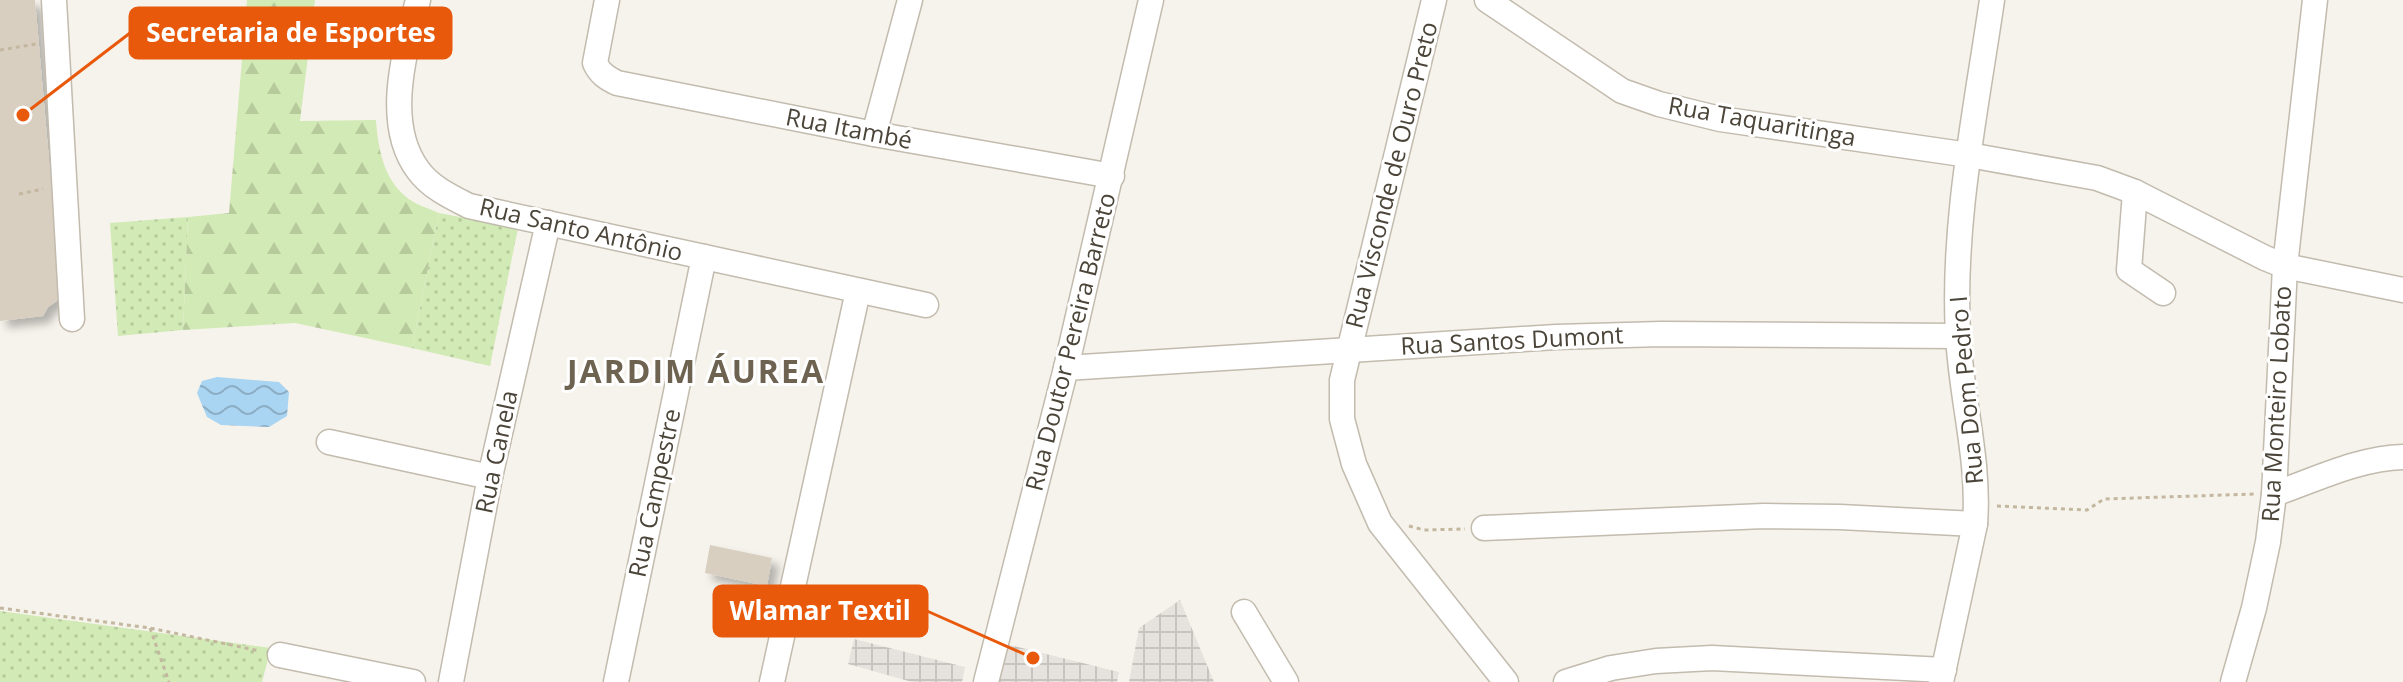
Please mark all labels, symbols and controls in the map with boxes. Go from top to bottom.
callout: Secretaria de Esportes [130,8,451,58]
text: Secretaria de Esportes [146,14,436,50]
street label: Rua Visconde de Ouro Preto [1336,18,1445,331]
street label: Rua Taquaritinga [1666,88,1859,153]
street label: Rua Itambé [783,99,915,156]
street label: Rua Santo Antônio [476,189,686,268]
street label: Rua Doutor Pereira Barreto [1016,189,1123,494]
street label: Rua Monteiro Lobato [2253,285,2298,523]
street label: Rua Dom Pedro I [1941,294,1990,486]
street label: Rua Santos Dumont [1400,317,1624,362]
district label: JARDIM ÁUREA [564,349,825,392]
street label: Rua Canela [466,387,525,516]
street label: Rua Campestre [620,406,687,580]
callout: Wlamar Textil [714,586,927,636]
text: Wlamar Textil [729,592,911,628]

